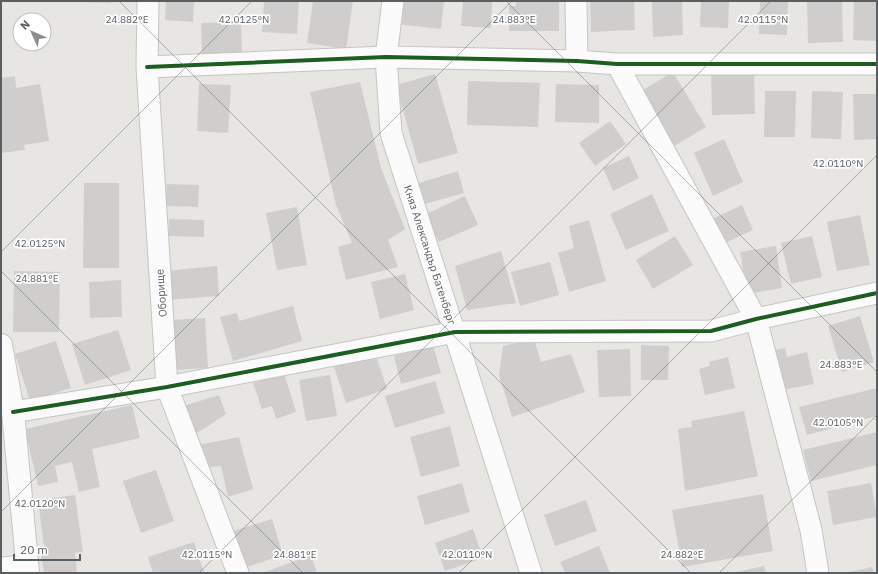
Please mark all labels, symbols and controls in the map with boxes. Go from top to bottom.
north arrow [12,12,52,52]
text: 24.882°E [105,13,149,26]
text: 42.0125°N [219,13,269,26]
text: 24.883°E [492,13,536,26]
text: 42.0115°N [738,13,788,26]
text: N [17,17,33,33]
text: 42.0110°N [813,157,863,170]
street label: Княз Александър Батенберг [401,183,459,327]
text: 42.0125°N [15,237,65,250]
street label: Оборище [152,269,170,317]
text: 24.881°E [15,272,59,285]
text: 24.883°E [819,358,863,371]
text: 42.0105°N [813,416,863,429]
text: 42.0120°N [15,497,65,510]
scale bar [14,536,80,562]
text: 20 m [20,542,48,557]
text: 42.0115°N [182,548,232,561]
text: 24.881°E [273,548,317,561]
text: 42.0110°N [442,548,492,561]
text: 24.882°E [660,548,704,561]

